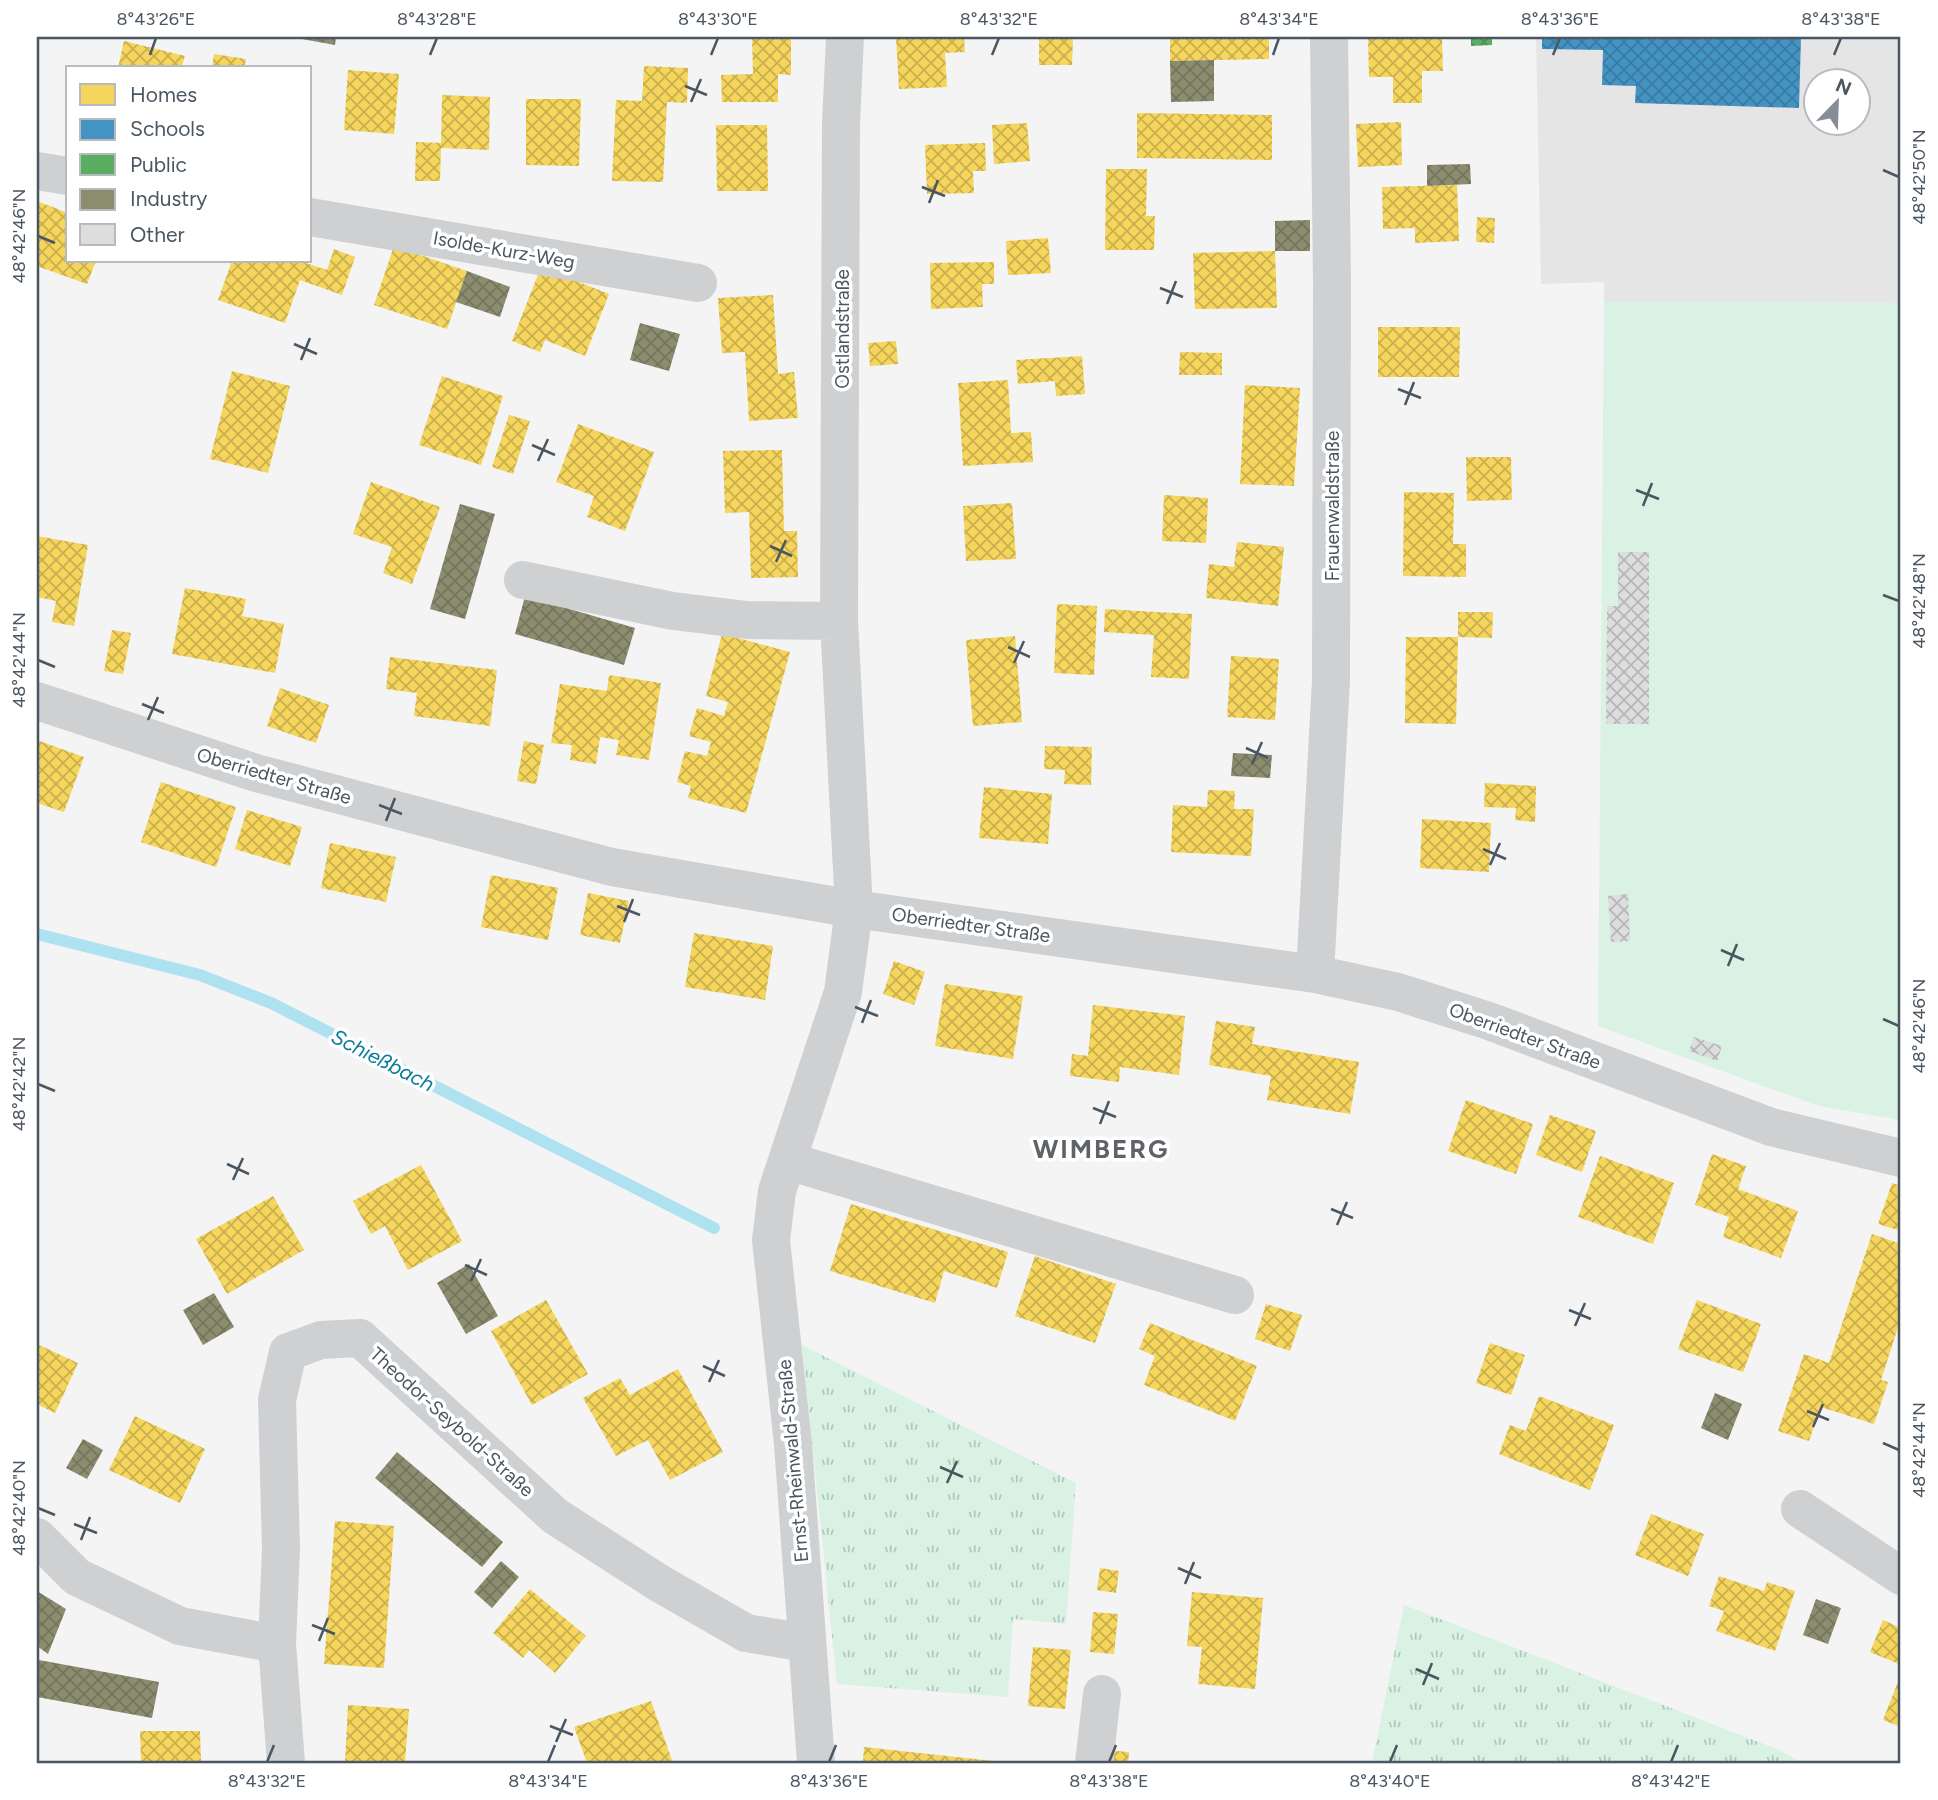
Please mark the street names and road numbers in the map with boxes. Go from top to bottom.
street label: Isolde-Kurz-Weg [431,226,577,274]
street label: Ostlandstraße [831,269,854,389]
street label: Frauenwaldstraße [1321,431,1344,581]
street label: Oberriedter Straße [194,743,354,809]
street label: Oberriedter Straße [890,902,1052,948]
street label: Oberriedter Straße [1446,998,1604,1074]
street label: Theodor-Seybold-Straße [365,1342,539,1502]
street label: Ernst-Rheinwald-Straße [773,1359,813,1563]

